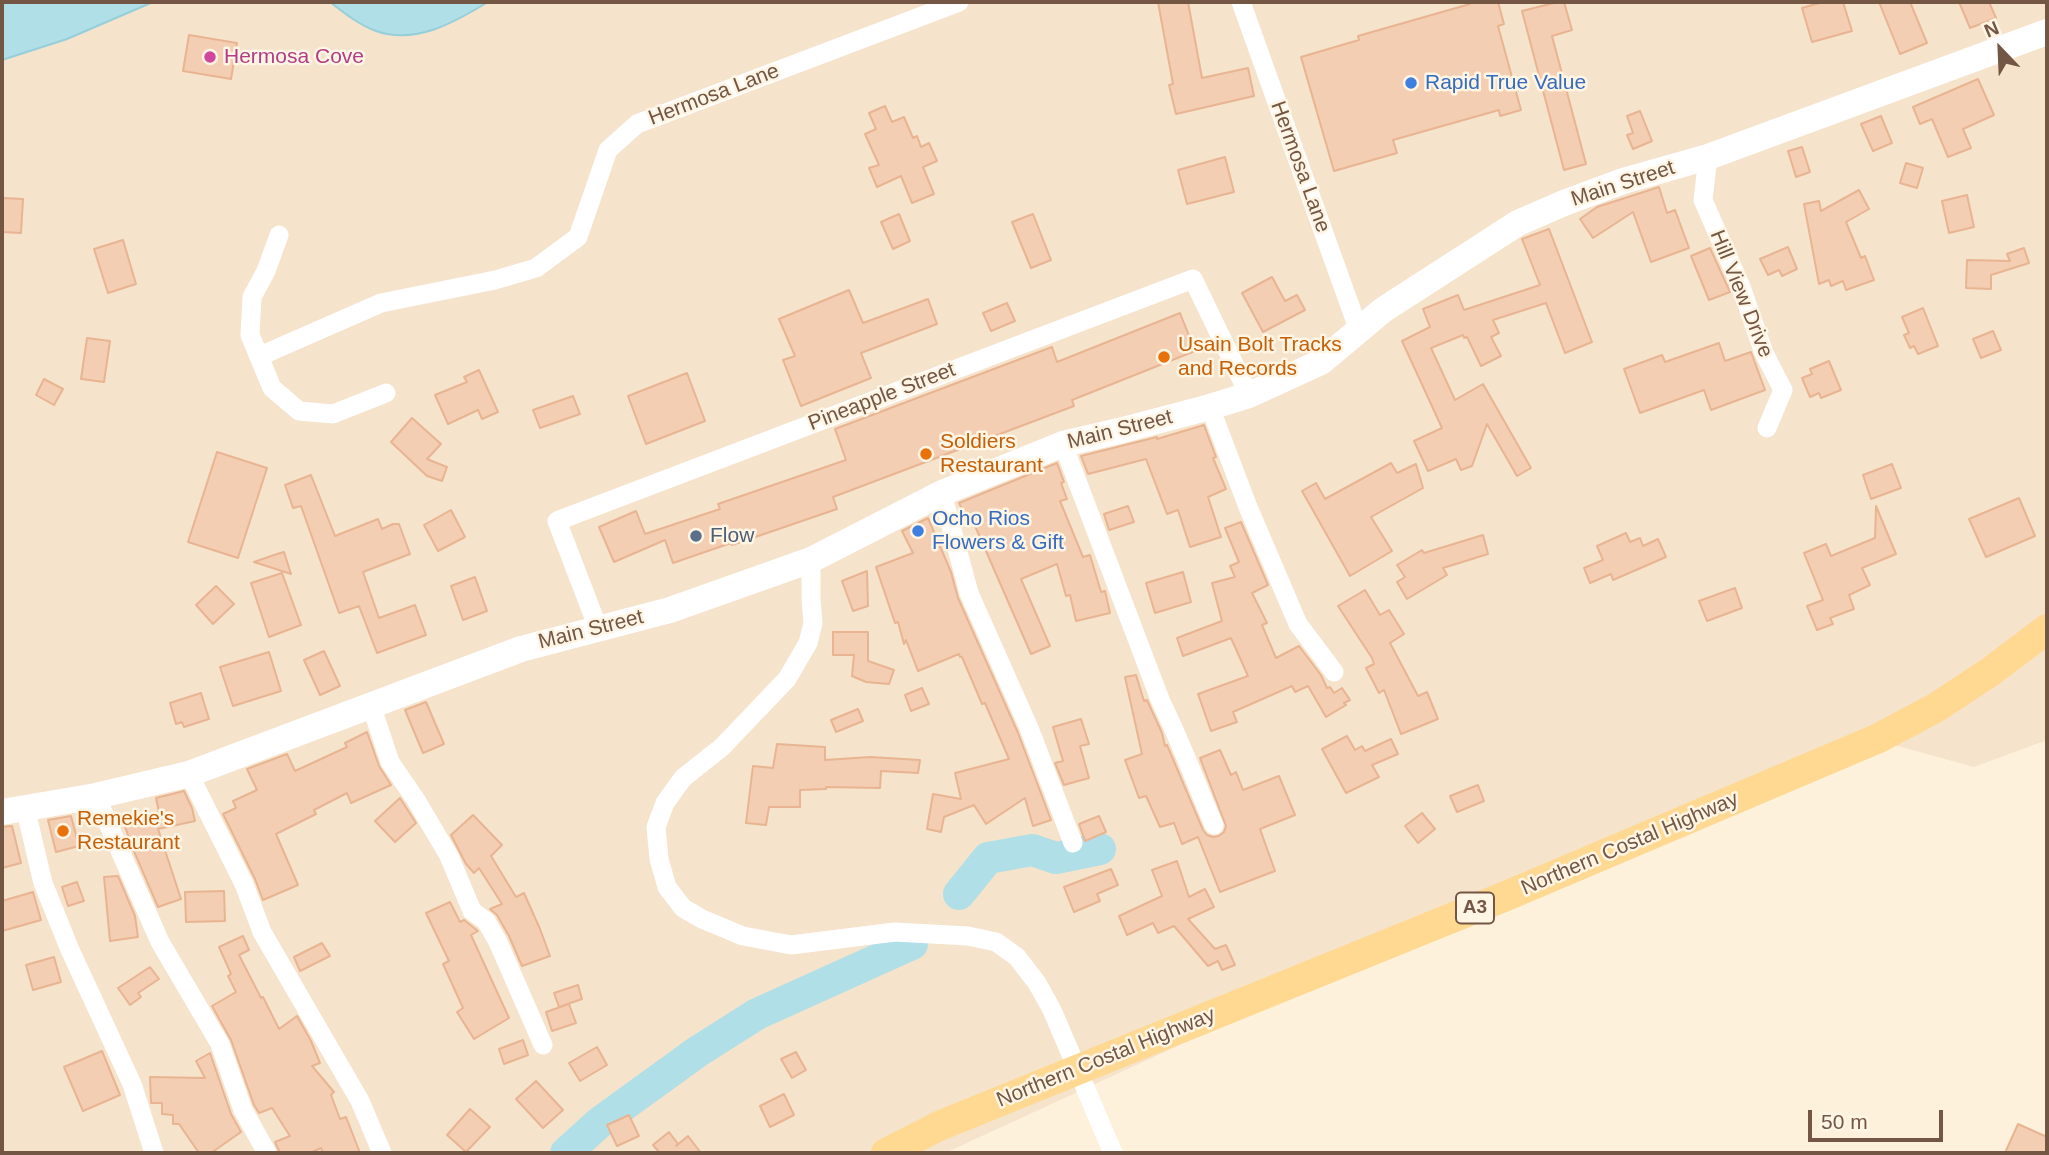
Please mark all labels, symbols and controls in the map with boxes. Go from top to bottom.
north arrow [1965,14,2035,84]
text: N [1981,17,2002,42]
place label: Hermosa Cove [224,44,364,70]
marker: Hermosa Cove [202,49,218,65]
street label: Hermosa Lane [645,59,783,131]
place label: Rapid True Value [1425,70,1586,96]
marker: Rapid True Value [1403,75,1419,91]
street label: Hermosa Lane [1265,98,1335,236]
street label: Main Street [1568,155,1678,213]
street label: Hill View Drive [1704,227,1778,361]
place label: Usain Bolt Tracks and Records [1178,332,1342,382]
marker: Usain Bolt Tracks and Records [1156,349,1172,365]
street label: Pineapple Street [805,357,959,437]
street label: Main Street [1065,405,1175,455]
place label: Soldiers Restaurant [940,429,1043,479]
marker: Soldiers Restaurant [918,446,934,462]
place label: Ocho Rios Flowers & Gift [932,506,1064,556]
place label: Flow [710,523,754,549]
marker: Ocho Rios Flowers & Gift [910,523,926,539]
marker: Flow [688,528,704,544]
street label: Main Street [536,605,646,655]
street label: Northern Costal Highway [1518,787,1742,901]
place label: Remekie's Restaurant [77,806,180,856]
marker: Remekie's Restaurant [55,823,71,839]
road number: A3 [1456,893,1494,924]
street label: Northern Costal Highway [993,1003,1219,1113]
scale bar [1811,1096,1946,1140]
text: 50 m [1821,1110,1868,1133]

